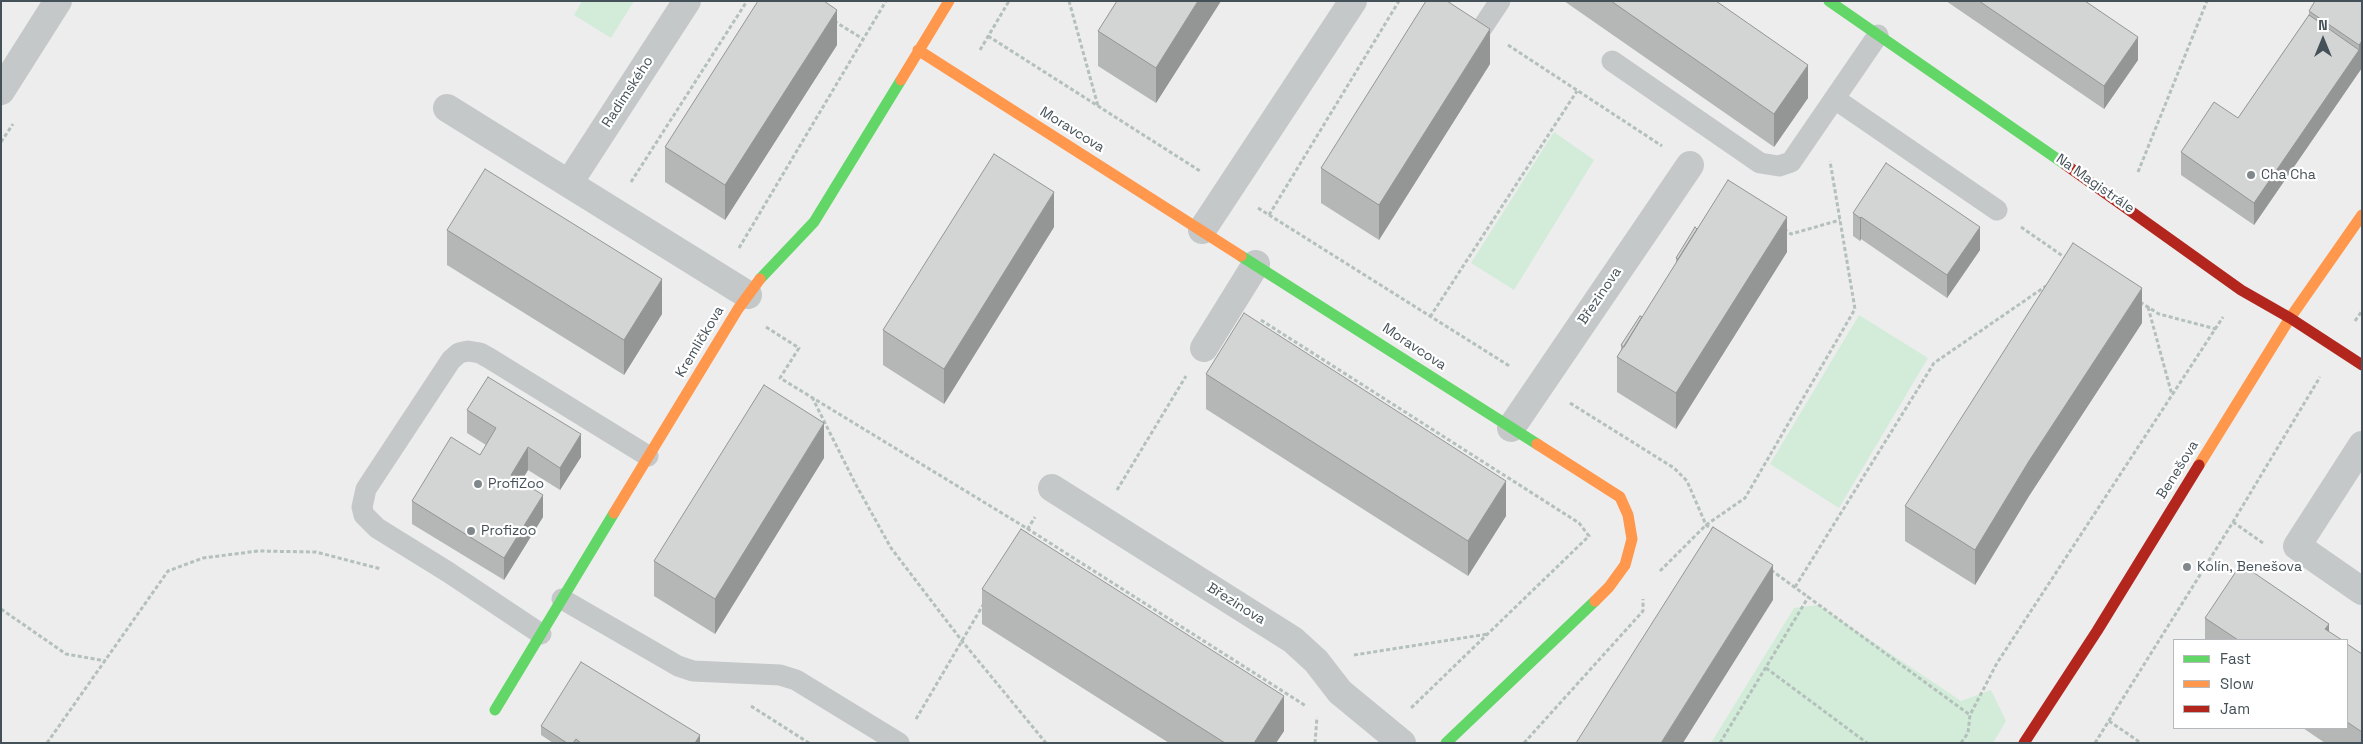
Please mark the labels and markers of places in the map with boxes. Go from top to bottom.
place label: Cha Cha [2261,167,2316,183]
marker: Cha Cha [2245,169,2257,181]
place label: ProfiZoo [488,476,544,492]
marker: ProfiZoo [472,478,484,490]
place label: Profizoo [481,523,536,539]
marker: Profizoo [465,525,477,537]
place label: Kolín, Benešova [2197,559,2302,575]
marker: Kolín, Benešova [2181,561,2193,573]

